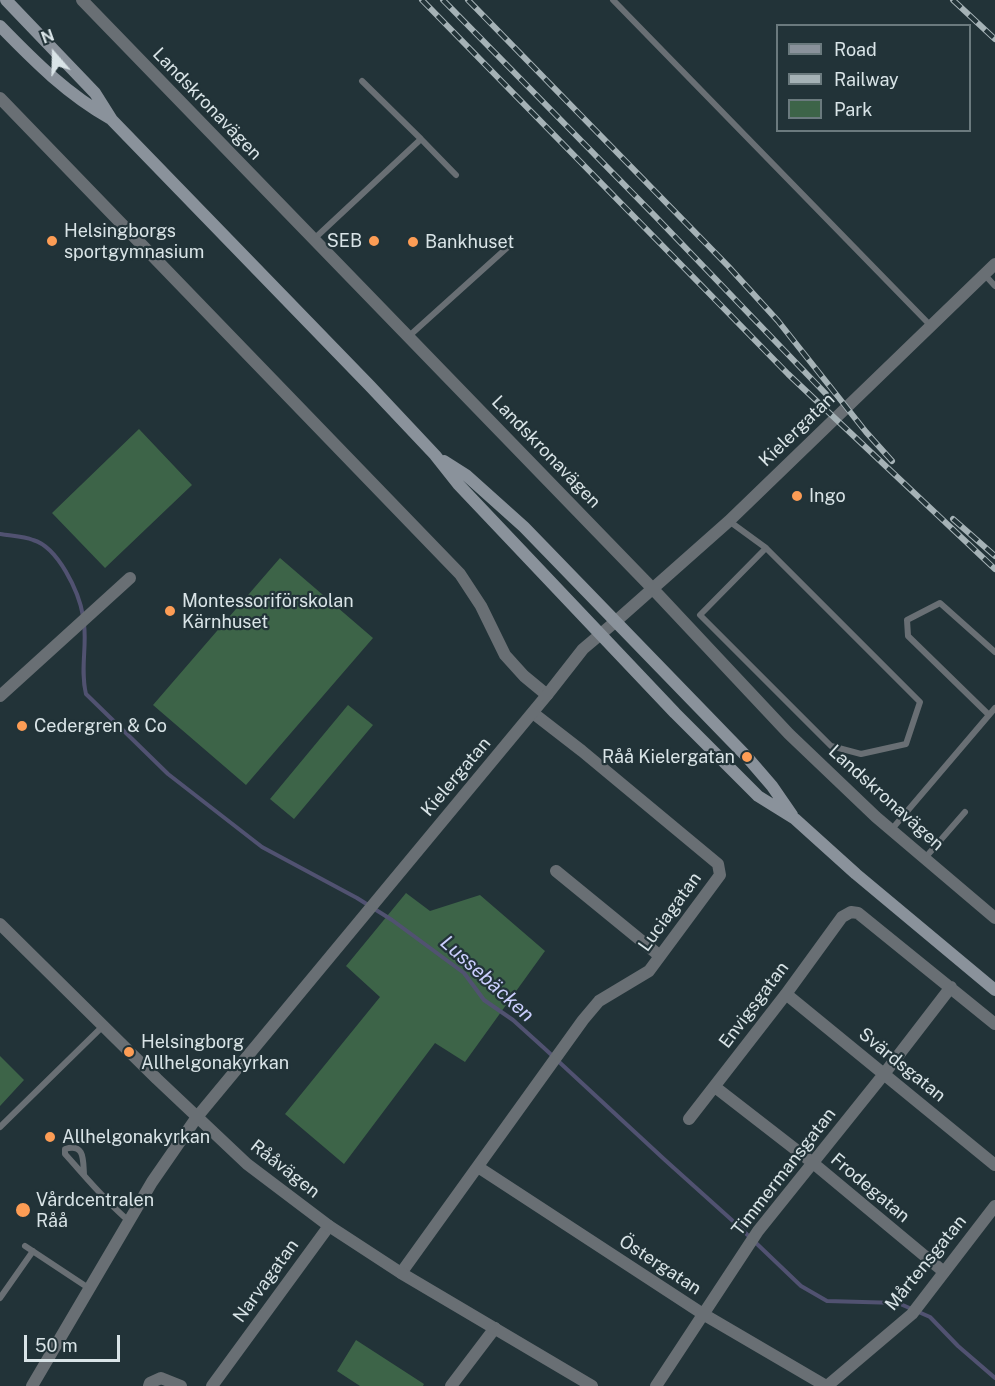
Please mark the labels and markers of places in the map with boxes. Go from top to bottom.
place label: Helsingborgs sportgymnasium [64,220,204,262]
place label: SEB [327,230,362,252]
place label: Bankhuset [425,231,514,253]
marker: Helsingborgs sportgymnasium [45,234,59,248]
marker: SEB [367,234,381,248]
marker: Bankhuset [406,235,420,249]
place label: Ingo [809,485,846,507]
marker: Ingo [790,489,804,503]
place label: Montessoriförskolan Kärnhuset [182,590,354,632]
marker: Montessoriförskolan Kärnhuset [163,604,177,618]
place label: Cedergren & Co [34,715,167,737]
marker: Cedergren & Co [15,719,29,733]
place label: Råå Kielergatan [602,746,735,768]
marker: Råå Kielergatan [740,750,754,764]
place label: Helsingborg Allhelgonakyrkan [141,1031,289,1074]
marker: Helsingborg Allhelgonakyrkan [122,1045,136,1059]
place label: Allhelgonakyrkan [62,1126,210,1148]
marker: Allhelgonakyrkan [43,1130,57,1144]
place label: Vårdcentralen Råå [36,1189,154,1232]
marker: Vårdcentralen Råå [14,1201,32,1219]

